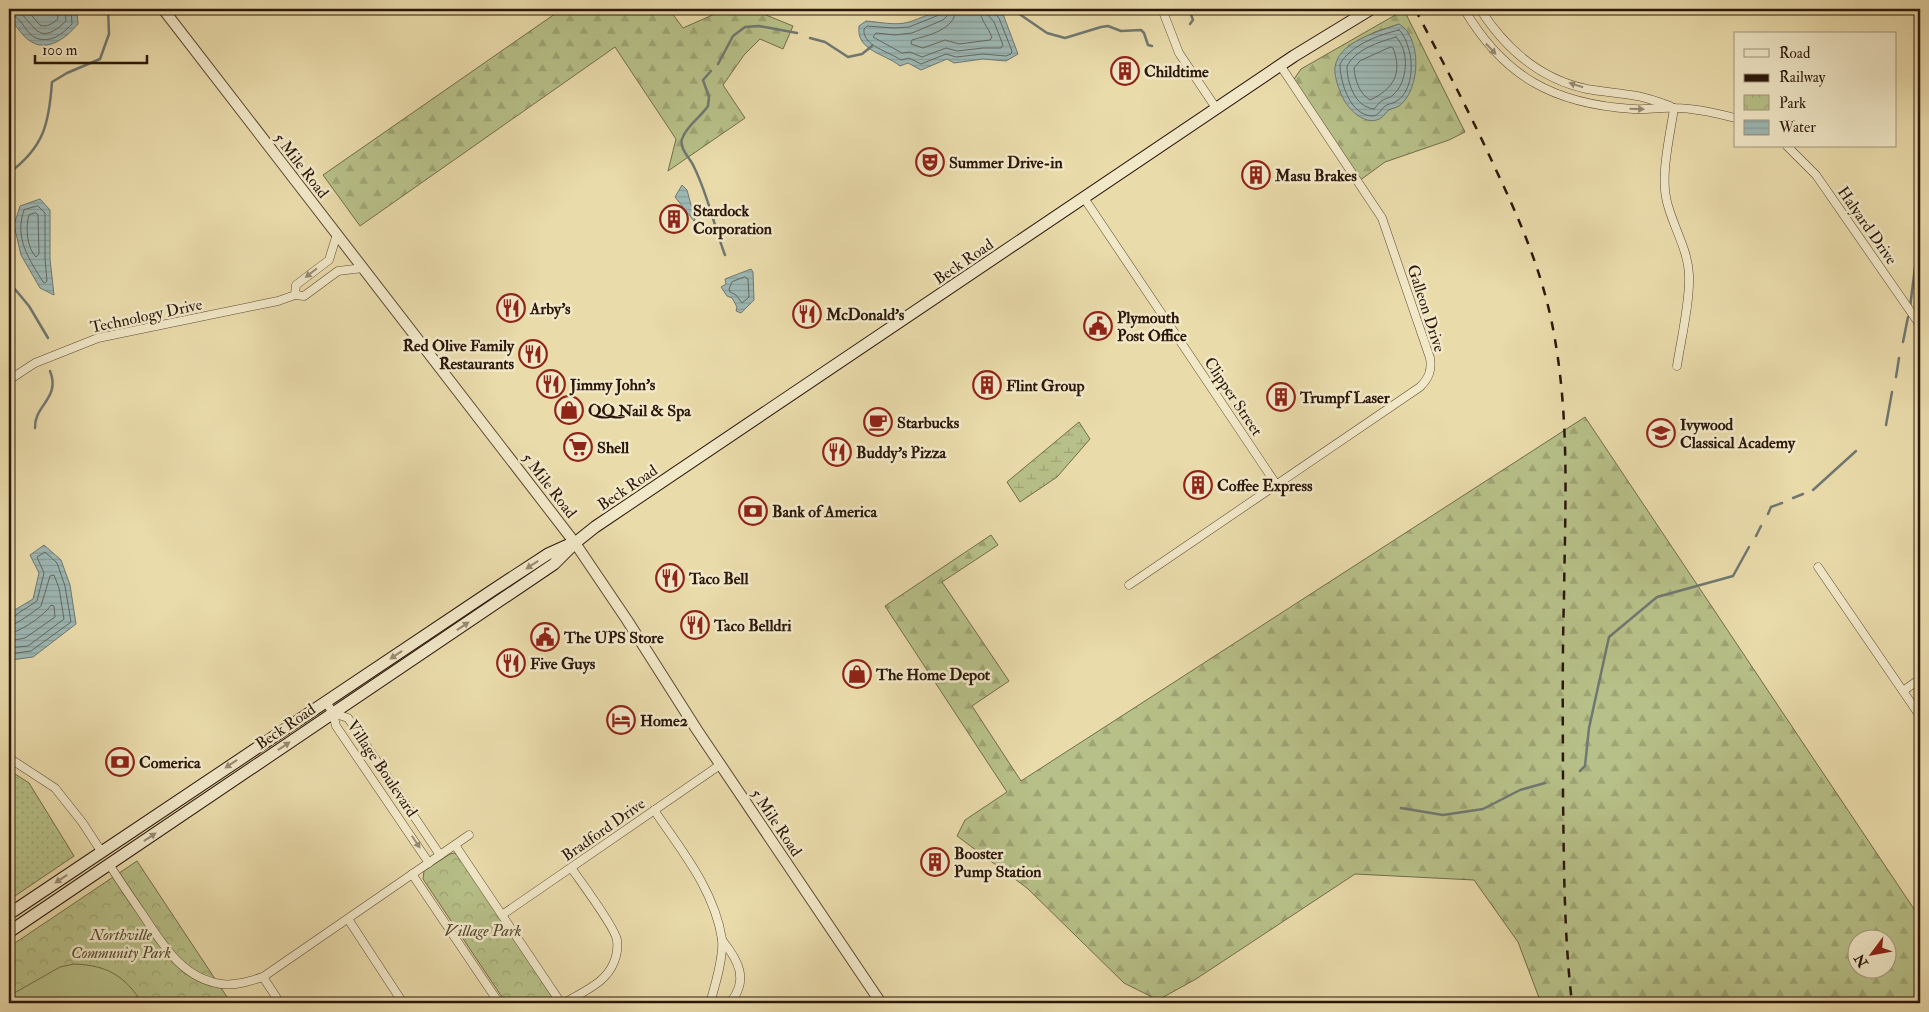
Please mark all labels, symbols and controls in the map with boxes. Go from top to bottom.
scale bar [35,32,148,64]
legend [1734,32,1896,148]
text: 100 m [42,41,78,60]
one-way arrow [1485,42,1497,54]
text: Road [1779,44,1811,63]
building icon: Childtime [1110,56,1140,86]
place label: Childtime [1144,62,1209,82]
text: Railway [1779,68,1826,87]
one-way arrow [1568,81,1583,89]
text: Park [1779,94,1806,113]
one-way arrow [1629,105,1645,113]
text: Water [1778,118,1816,137]
street label: 5 Mile Road [269,129,333,202]
theatre icon: Summer Drive-in [915,147,945,177]
place label: Summer Drive-in [949,153,1064,173]
building icon: Masu Brakes [1241,160,1271,190]
place label: Masu Brakes [1274,166,1357,186]
street label: Halyard Drive [1833,183,1902,269]
place label: Stardock Corporation [693,201,773,240]
building icon: Stardock Corporation [659,204,689,234]
street label: Beck Road [930,234,997,289]
street label: Galleon Drive [1403,262,1450,355]
one-way arrow [305,268,318,279]
restaurant icon: Arby's [496,293,526,323]
street label: Technology Drive [88,294,204,338]
place label: Arby's [529,299,571,320]
restaurant icon: McDonald's [792,299,822,329]
place label: McDonald's [825,305,905,325]
place label: Plymouth Post Office [1117,308,1187,346]
public building icon: Plymouth Post Office [1083,311,1113,341]
place label: Red Olive Family Restaurants [403,336,515,374]
restaurant icon: Red Olive Family Restaurants [518,339,548,369]
street label: Clipper Street [1199,353,1267,440]
restaurant icon: Jimmy John's [536,369,566,399]
building icon: Flint Group [972,370,1002,400]
place label: Jimmy John's [569,375,656,396]
place label: Flint Group [1006,376,1085,397]
building icon: Trumpf Laser [1266,382,1296,412]
place label: Trumpf Laser [1299,388,1391,409]
shop icon: QQ Nail & Spa [554,395,584,425]
place label: QQ Nail & Spa [588,401,691,422]
cafe icon: Starbucks [863,407,893,437]
place label: Starbucks [897,413,960,433]
place label: Ivywood Classical Academy [1680,415,1796,454]
school or university icon: Ivywood Classical Academy [1646,418,1676,448]
supermarket icon: Shell [563,432,593,462]
restaurant icon: Buddy's Pizza [822,437,852,467]
place label: Shell [597,438,630,458]
place label: Buddy's Pizza [856,443,947,464]
street label: 5 Mile Road [517,449,581,522]
street label: Beck Road [594,460,661,515]
building icon: Coffee Express [1183,470,1213,500]
place label: Coffee Express [1217,476,1313,497]
bank icon: Bank of America [738,496,768,526]
place label: Bank of America [772,502,877,522]
one-way arrow [525,561,538,570]
restaurant icon: Taco Bell [655,563,685,593]
place label: Taco Bell [688,569,749,589]
restaurant icon: Taco Belldri [680,610,710,640]
place label: Taco Belldri [713,616,792,636]
one-way arrow [456,621,470,631]
public building icon: The UPS Store [530,622,560,652]
place label: The UPS Store [563,628,664,648]
restaurant icon: Five Guys [496,648,526,678]
one-way arrow [389,650,403,660]
place label: Five Guys [530,654,596,675]
shop icon: The Home Depot [842,659,872,689]
place label: The Home Depot [875,665,991,686]
street label: Beck Road [252,699,319,754]
hotel icon: Home2 [606,705,636,735]
place label: Home2 [640,711,688,731]
street label: Village Boulevard [342,716,422,821]
one-way arrow [278,741,291,751]
bank icon: Comerica [105,747,135,777]
place label: Comerica [139,753,201,773]
one-way arrow [225,759,238,769]
street label: 5 Mile Road [746,785,806,860]
street label: Bradford Drive [558,794,649,866]
one-way arrow [143,832,156,842]
one-way arrow [411,835,421,849]
place label: Booster Pump Station [954,844,1042,883]
building icon: Booster Pump Station [920,847,950,877]
one-way arrow [54,874,67,884]
park label: Village Park [445,921,522,941]
park label: Northville Community Park [71,925,171,963]
north arrow [1846,930,1896,980]
text: N [1851,950,1872,971]

